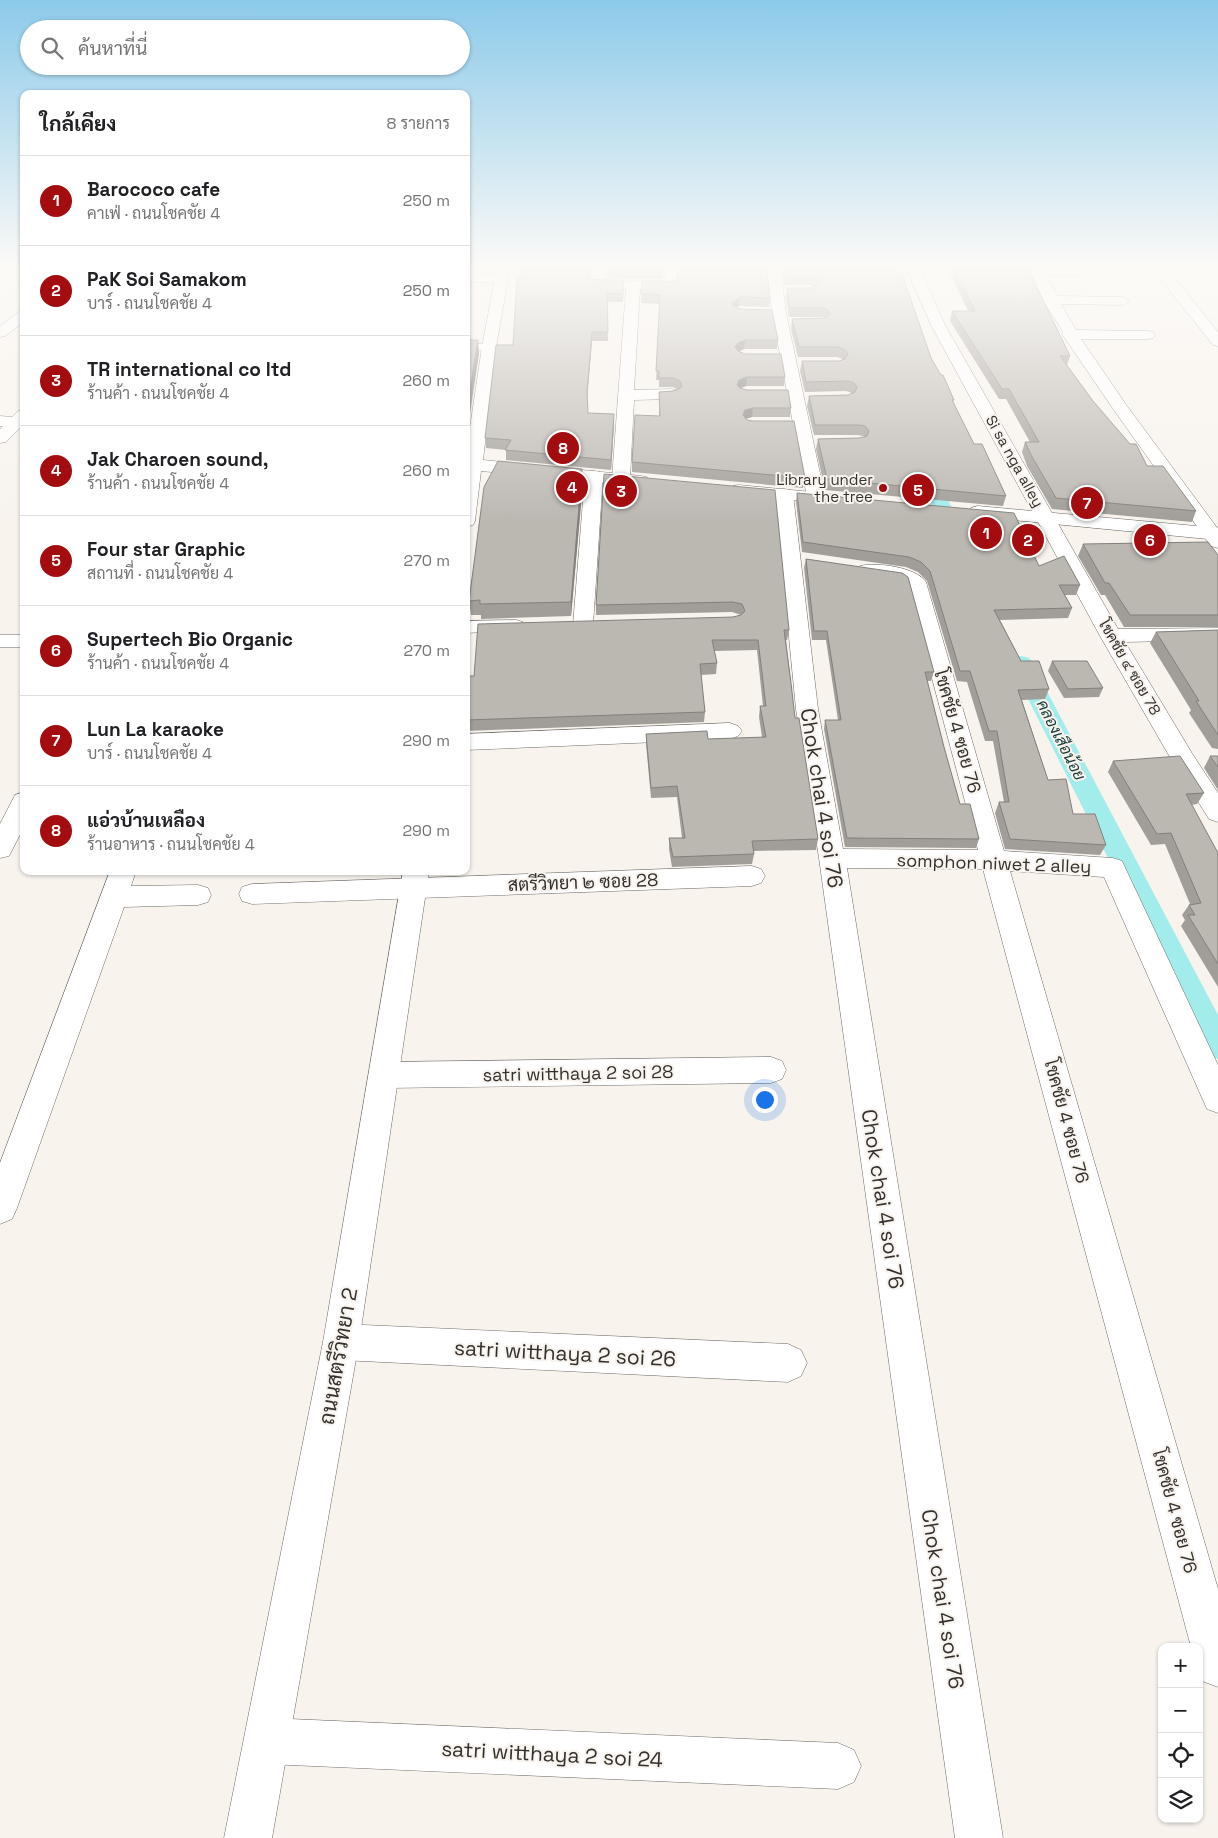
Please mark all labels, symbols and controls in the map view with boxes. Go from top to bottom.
search box [20,20,470,75]
icon: search [38,34,66,62]
text: ค้นหาที่นี่ [78,36,147,61]
text: ใกล้เคียง [40,110,116,137]
text: 8 รายการ [387,113,450,134]
text: Barococo cafe [87,177,220,202]
text: 1 [52,190,60,211]
text: 250 m [403,190,450,211]
text: คาเฟ่ · ถนนโชคชัย 4 [87,203,220,224]
text: PaK Soi Samakom [87,267,247,292]
text: 2 [51,280,61,301]
text: 250 m [403,280,450,301]
text: บาร์ · ถนนโชคชัย 4 [87,293,212,314]
text: TR international co ltd [87,357,291,382]
text: 3 [51,370,61,391]
text: 260 m [402,370,450,391]
text: ร้านค้า · ถนนโชคชัย 4 [87,383,229,404]
street label: Si sa nga alley [982,412,1048,510]
pin: 8 [547,429,579,467]
text: Jak Charoen sound, [87,447,268,472]
text: 4 [51,460,61,481]
text: 260 m [402,460,450,481]
pin: 4 [556,468,588,506]
place label: Library under the tree [776,470,873,506]
pin: 5 [902,471,934,509]
pin: 3 [605,472,637,510]
text: ร้านค้า · ถนนโชคชัย 4 [87,473,229,494]
marker: Library under the tree [877,482,889,494]
pin: 7 [1071,484,1103,522]
pin: 1 [970,514,1002,552]
pin: 2 [1012,521,1044,559]
pin: 6 [1134,521,1166,559]
text: Four star Graphic [87,537,245,562]
text: 5 [51,550,61,571]
text: 270 m [403,550,450,571]
text: สถานที่ · ถนนโชคชัย 4 [87,563,233,584]
street label: โชคชัย ๔ ซอย 78 [1094,615,1165,718]
text: Supertech Bio Organic [87,627,293,652]
text: 6 [51,640,61,661]
text: 270 m [403,640,450,661]
text: ร้านค้า · ถนนโชคชัย 4 [87,653,229,674]
street label: โชคชัย 4 ซอย 76 [929,665,988,796]
water label: คลองเสือน้อย [1032,696,1091,784]
street label: Chok chai 4 soi 76 [794,706,850,890]
text: Lun La karaoke [87,717,224,742]
text: 7 [52,730,60,751]
text: 290 m [402,730,450,751]
text: บาร์ · ถนนโชคชัย 4 [87,743,212,764]
text: แอ่วบ้านเหลือง [87,808,205,833]
text: 8 [51,820,61,841]
text: 290 m [402,820,450,841]
text: ร้านอาหาร · ถนนโชคชัย 4 [87,834,255,855]
street label: somphon niwet 2 alley [896,848,1092,878]
street label: สตรีวิทยา ๒ ซอย 28 [507,867,659,896]
street label: โชคชัย 4 ซอย 76 [1039,1055,1096,1186]
street label: satri witthaya 2 soi 28 [483,1060,673,1086]
your location [752,1087,778,1113]
street label: Chok chai 4 soi 76 [855,1107,911,1291]
street label: ถนนสตรีวิทยา 2 [313,1285,363,1427]
street label: satri witthaya 2 soi 26 [453,1334,677,1372]
street label: โชคชัย 4 ซอย 76 [1147,1445,1204,1576]
street label: Chok chai 4 soi 76 [915,1507,971,1691]
map controls [1158,1643,1203,1823]
button: + [1158,1643,1203,1688]
button: − [1158,1688,1203,1733]
button: locate [1158,1733,1203,1778]
street label: satri witthaya 2 soi 24 [441,1735,663,1773]
button: layers [1158,1778,1203,1823]

